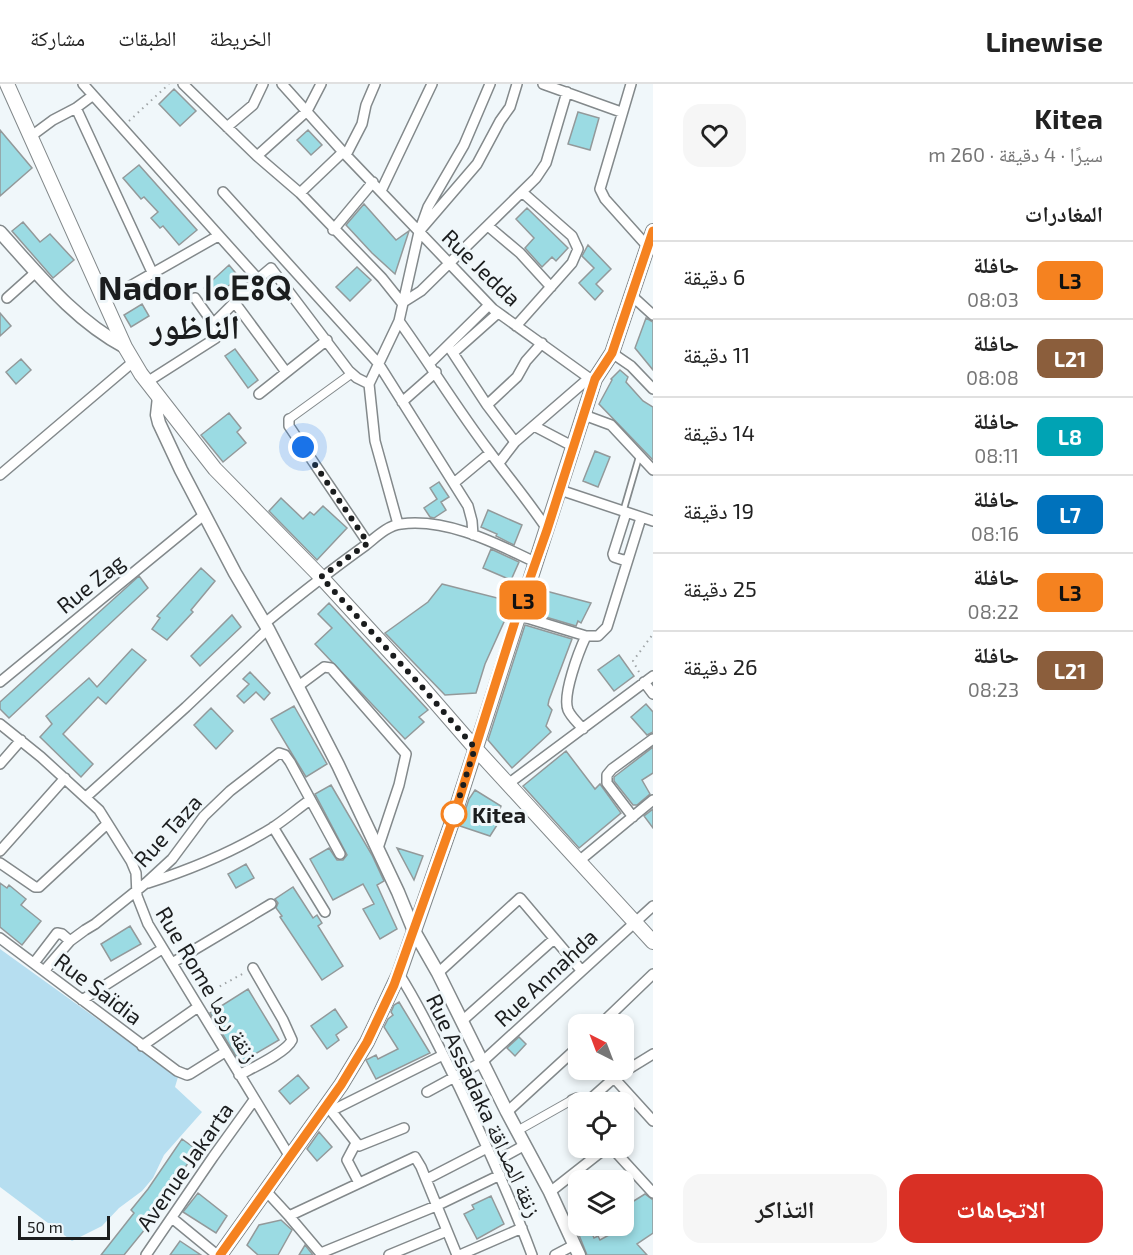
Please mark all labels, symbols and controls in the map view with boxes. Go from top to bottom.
text: Linewise [986,24,1103,58]
text: مشاركة [30,25,85,50]
text: الطبقات [118,25,177,50]
text: الخريطة [210,25,271,50]
text: Kitea [1034,101,1103,135]
button: heart [683,104,746,167]
text: سيرًا · 4 دقيقة · 260 m [928,142,1103,166]
text: المغادرات [1025,200,1103,226]
street label: Rue Jedda [437,223,527,311]
text: حافلة [973,251,1019,277]
text: 6 دقيقة [683,263,745,289]
district label: Nador ⵏⴰⴹⵓⵕ الناظور [98,266,292,346]
text: L3 [1058,268,1082,293]
text: 08:03 [967,287,1019,311]
text: حافلة [973,329,1019,355]
text: 11 دقيقة [683,341,750,367]
text: L21 [1054,346,1086,371]
text: 08:08 [966,365,1019,389]
text: حافلة [973,407,1019,433]
text: 14 دقيقة [683,419,755,445]
text: L8 [1058,424,1082,449]
your location [288,432,318,462]
text: 08:11 [974,443,1019,467]
text: حافلة [973,485,1019,511]
text: 19 دقيقة [683,497,754,523]
text: L7 [1059,502,1081,527]
text: 08:16 [971,521,1019,545]
street label: Rue Zag [51,548,129,618]
text: حافلة [973,563,1019,589]
text: 25 دقيقة [683,575,757,601]
line badge: L3 [496,580,550,620]
text: L3 [1058,580,1082,605]
text: L3 [511,588,535,613]
text: 08:22 [968,599,1019,623]
text: حافلة [973,641,1019,667]
text: 26 دقيقة [683,653,758,679]
text: L21 [1054,658,1086,683]
text: 08:23 [968,677,1019,701]
street label: Rue Taza [128,788,206,872]
marker: Kitea [441,801,467,827]
place label: Kitea [472,801,526,827]
street label: Rue Rome زنقة روما [150,901,265,1067]
street label: Rue Annahda [488,923,602,1031]
street label: Rue Saïdia [50,947,148,1029]
street label: Rue Assadaka زنقة الصداقة [422,989,548,1221]
north arrow [568,1014,634,1080]
map controls [568,1014,634,1236]
button: locate [568,1092,634,1158]
street label: Avenue Jakarta [130,1097,238,1235]
button: layers [568,1170,634,1236]
button: التذاكر [683,1174,887,1243]
button: الاتجاهات [899,1174,1103,1243]
scale bar [18,1213,110,1240]
text: 50 m [27,1217,63,1236]

